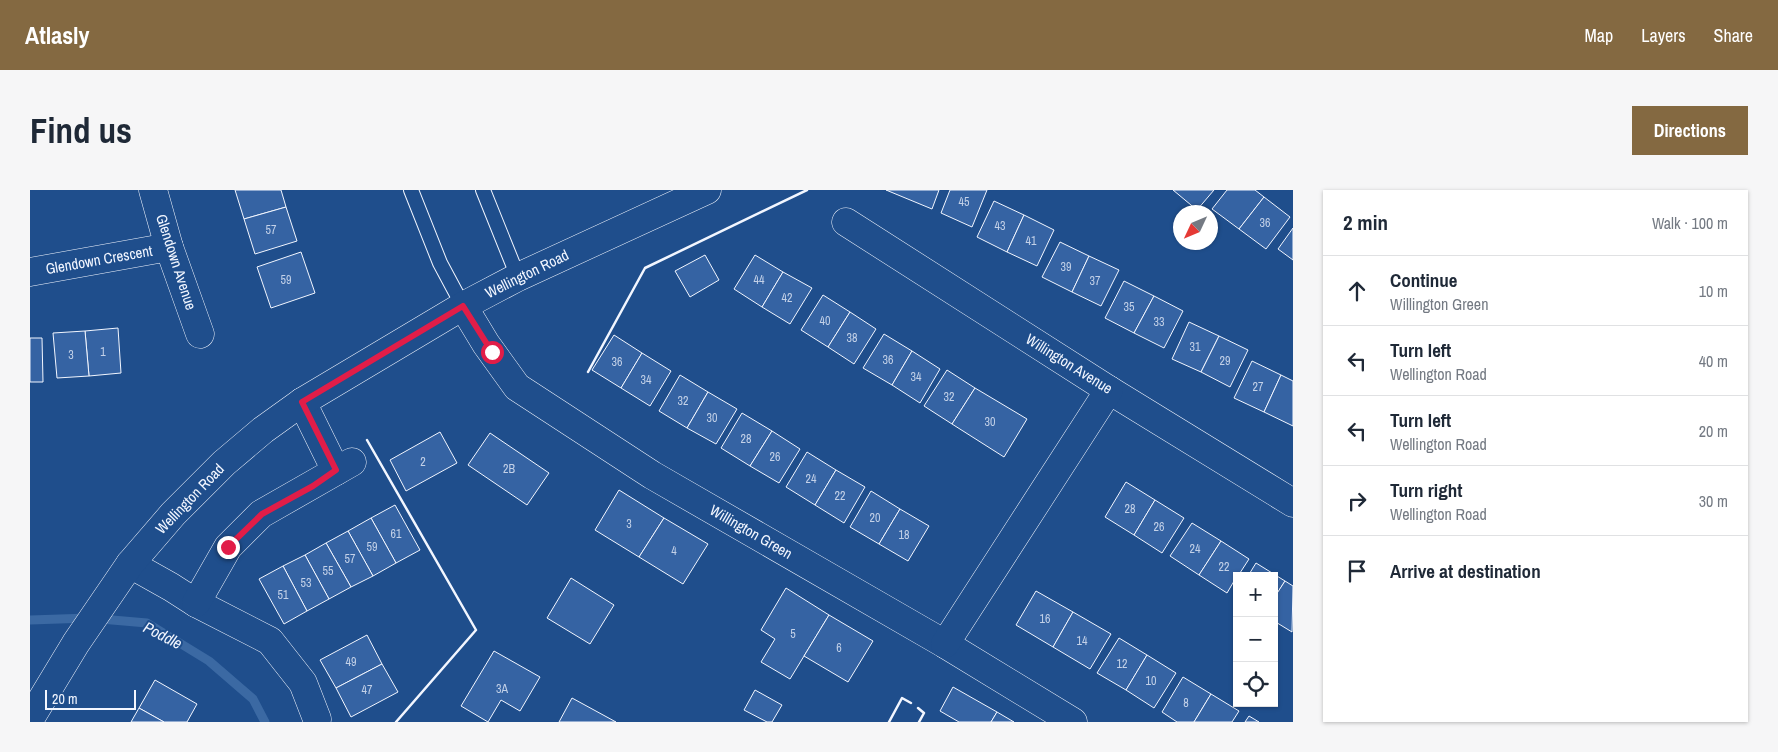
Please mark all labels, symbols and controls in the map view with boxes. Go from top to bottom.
text: Atlasly [25,19,90,51]
text: Map [1585,23,1613,48]
text: Layers [1641,23,1686,48]
text: Share [1714,23,1753,48]
button: Directions [1632,106,1748,155]
text: Find us [30,107,132,154]
house number: 45 [959,194,970,210]
north arrow [1173,205,1218,250]
text: 2 min [1343,208,1388,237]
street label: Glendown Avenue [151,211,202,313]
text: Walk · 100 m [1652,212,1728,234]
house number: 36 [1260,215,1270,231]
house number: 43 [995,218,1005,234]
house number: 57 [266,222,277,238]
house number: 41 [1026,233,1037,249]
street label: Glendown Crescent [44,240,154,279]
street label: Wellington Road [481,244,572,303]
house number: 39 [1061,259,1071,275]
text: Continue [1390,267,1458,293]
house number: 59 [281,272,291,288]
house number: 44 [754,272,765,288]
house number: 37 [1090,273,1101,289]
icon: ahead [1343,277,1371,305]
text: 10 m [1699,280,1728,302]
house number: 42 [782,290,792,306]
text: Willington Green [1390,293,1488,315]
house number: 35 [1124,299,1135,315]
house number: 40 [820,313,830,329]
house number: 33 [1154,314,1164,330]
street label: Willington Avenue [1022,328,1117,399]
house number: 38 [847,330,857,346]
text: Turn left [1390,337,1451,363]
house number: 31 [1190,339,1201,355]
route start [481,341,504,364]
house number: 1 [100,344,106,360]
house number: 3 [68,347,74,363]
icon: left [1343,347,1371,375]
text: 40 m [1699,350,1728,372]
house number: 36 [883,352,893,368]
house number: 29 [1220,353,1230,369]
house number: 36 [612,354,622,370]
text: Wellington Road [1390,363,1487,385]
house number: 34 [911,369,922,385]
house number: 34 [641,372,652,388]
house number: 27 [1253,379,1264,395]
house number: 32 [944,389,954,405]
house number: 32 [678,393,688,409]
text: Turn left [1390,407,1451,433]
house number: 30 [707,410,717,426]
house number: 30 [985,414,995,430]
icon: left [1343,417,1371,445]
text: 20 m [1699,420,1728,442]
house number: 28 [741,431,751,447]
text: Wellington Road [1390,433,1487,455]
house number: 26 [770,449,780,465]
house number: 2 [420,454,426,470]
street label: Wellington Road [151,459,229,539]
house number: 2B [503,461,515,477]
house number: 24 [806,471,817,487]
text: Turn right [1390,477,1462,503]
icon: right [1343,487,1371,515]
house number: 22 [835,488,845,504]
text: 30 m [1699,490,1728,512]
street label: Willington Green [706,499,796,564]
house number: 28 [1125,501,1135,517]
text: Wellington Road [1390,503,1487,525]
house number: 20 [870,510,880,526]
house number: 3 [626,516,632,532]
house number: 26 [1154,519,1164,535]
house number: 61 [391,526,402,542]
house number: 18 [899,527,909,543]
route end [217,536,240,559]
house number: 59 [367,539,377,555]
house number: 24 [1190,541,1201,557]
house number: 4 [671,543,677,559]
house number: 57 [345,551,356,567]
icon: arrive [1343,557,1371,585]
text: Arrive at destination [1390,558,1541,584]
house number: 22 [1219,559,1229,575]
house number: 55 [323,563,334,579]
map controls [1233,572,1278,707]
button: + [1233,572,1278,617]
house number: 53 [301,575,311,591]
house number: 51 [278,587,289,603]
house number: 16 [1040,611,1050,627]
water label: Poddle [140,616,186,654]
button: − [1233,617,1278,662]
house number: 5 [790,626,796,642]
house number: 14 [1077,633,1088,649]
house number: 6 [836,640,842,656]
house number: 49 [346,654,356,670]
house number: 12 [1117,656,1127,672]
button: locate [1233,662,1278,707]
house number: 10 [1146,673,1156,689]
house number: 3A [496,681,508,697]
house number: 47 [362,682,373,698]
scale bar [45,687,136,710]
text: 20 m [52,690,78,708]
house number: 8 [1183,695,1189,711]

